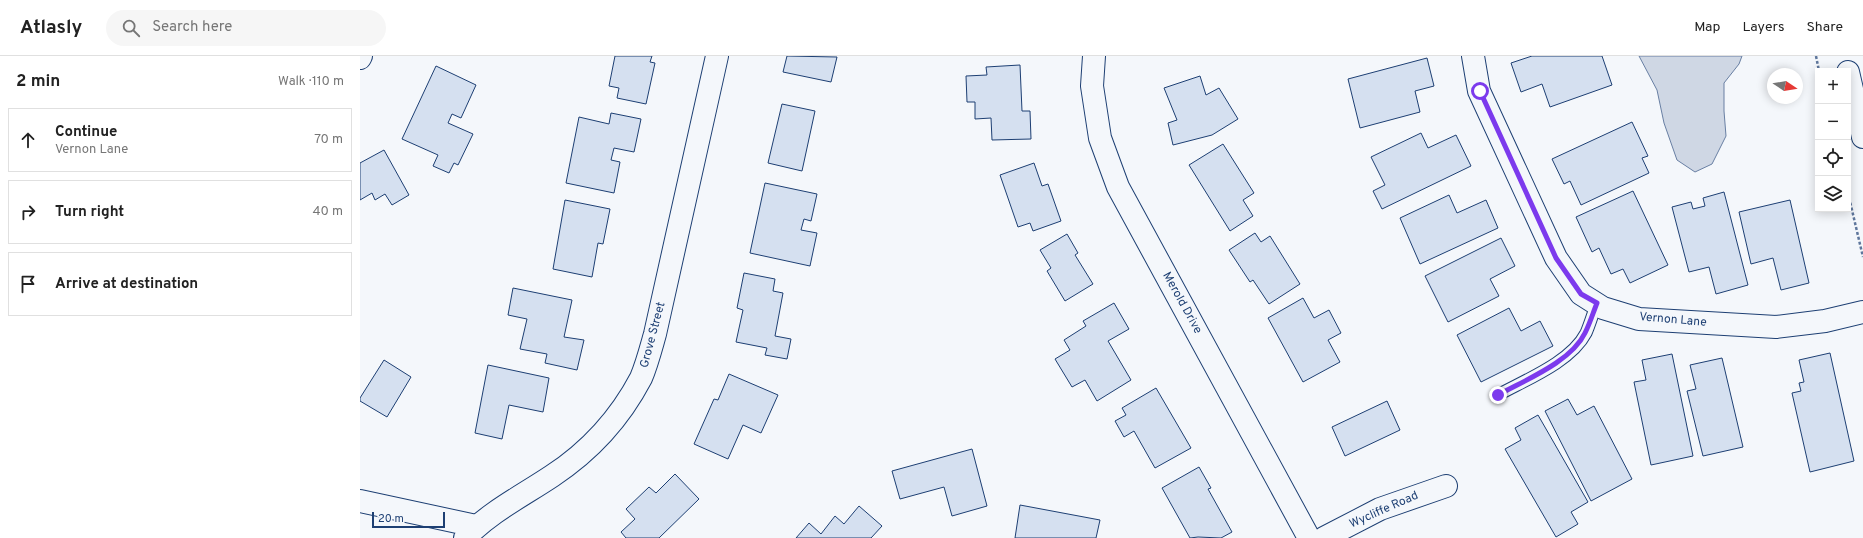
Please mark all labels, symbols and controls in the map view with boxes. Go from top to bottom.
search box [106,10,386,46]
text: Atlasly [20,16,82,40]
icon: search [120,17,142,39]
text: Search here [152,18,232,37]
text: Map [1694,19,1720,36]
text: Layers [1742,19,1784,36]
text: Share [1806,19,1843,36]
north arrow [1767,68,1803,104]
map controls [1815,68,1851,212]
button: + [1815,68,1851,104]
text: 2 min [16,71,60,93]
text: Walk · 110 m [278,74,344,90]
route start [1471,82,1489,100]
button: − [1815,104,1851,140]
text: Continue [55,123,117,142]
icon: ahead [17,129,39,151]
text: 70 m [314,132,343,148]
button: locate [1815,140,1851,176]
text: Vernon Lane [55,142,128,158]
button: layers [1815,176,1851,212]
icon: right [17,201,39,223]
text: Turn right [55,203,124,222]
text: 40 m [313,204,343,220]
street label: Merold Drive [1158,269,1206,337]
icon: arrive [17,273,39,295]
text: Arrive at destination [55,275,198,294]
street label: Grove Street [637,300,669,370]
street label: Vernon Lane [1639,309,1707,331]
route end [1489,386,1507,404]
street label: Wycliffe Road [1347,488,1421,532]
scale bar [372,510,445,529]
text: 20 m [378,512,404,526]

